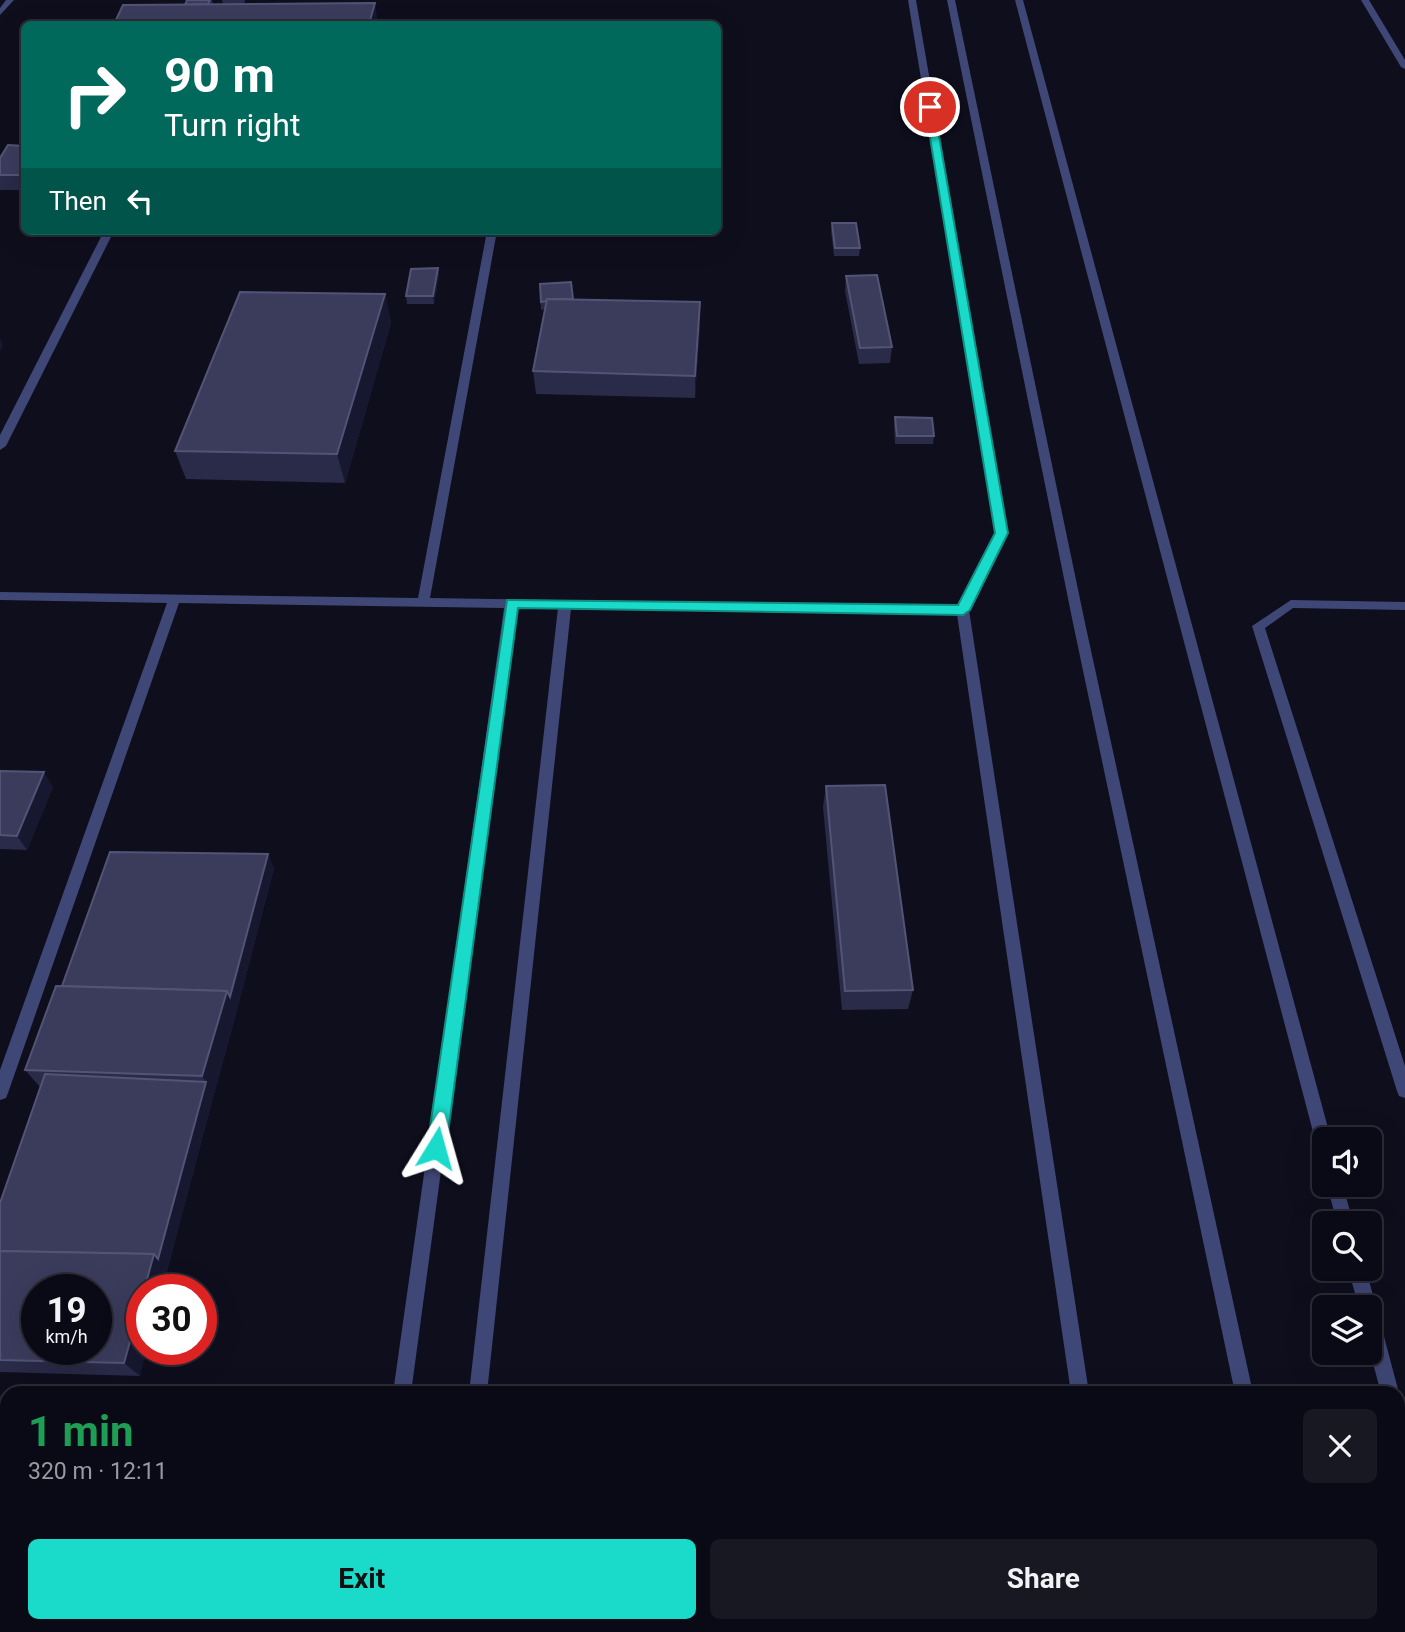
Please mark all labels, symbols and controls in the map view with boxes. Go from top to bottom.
text: 90 m [164,47,275,104]
icon: right [49,49,140,140]
pin [900,77,960,137]
icon: arrive [911,88,949,126]
text: Turn right [164,106,300,144]
icon: left [121,182,159,220]
text: Then [49,186,107,216]
position arrow [399,1111,473,1185]
map controls [1312,1127,1382,1365]
button: sound [1312,1127,1382,1197]
button: search [1312,1211,1382,1281]
speed limit sign: 30 [126,1274,217,1365]
text: 19 [46,1290,87,1331]
button: layers [1312,1295,1382,1365]
text: km/h [45,1326,88,1347]
text: 1 min [28,1407,134,1456]
button: close [1303,1409,1377,1483]
text: 320 m · 12:11 [28,1458,167,1485]
button: Exit [28,1539,696,1619]
button: Share [710,1539,1377,1619]

